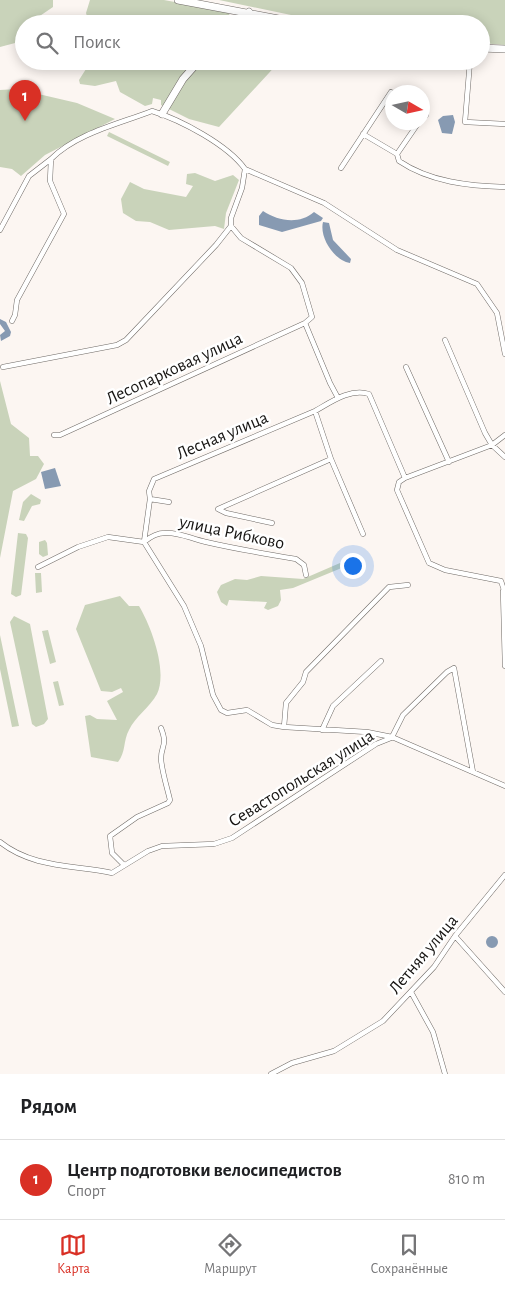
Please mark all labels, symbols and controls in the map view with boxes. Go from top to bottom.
search box [15,15,490,70]
icon: search [33,29,61,57]
text: Поиск [73,33,120,52]
pin: 1 [9,80,41,121]
north arrow [385,85,430,130]
street label: Лесопарковая улица [103,329,245,408]
street label: Лесная улица [174,409,271,463]
street label: улица Рибково [177,512,286,553]
your location [340,553,366,579]
street label: Севастопольская улица [226,727,377,831]
street label: Летняя улица [386,912,462,998]
text: Рядом [20,1096,77,1117]
text: Центр подготовки велосипедистов [67,1161,342,1180]
text: 1 [33,1171,39,1187]
text: 810 m [448,1171,485,1187]
text: Спорт [67,1183,106,1199]
tab: Карта [57,1231,90,1278]
tab: Маршрут [204,1231,257,1278]
tab: Сохранённые [371,1231,448,1278]

